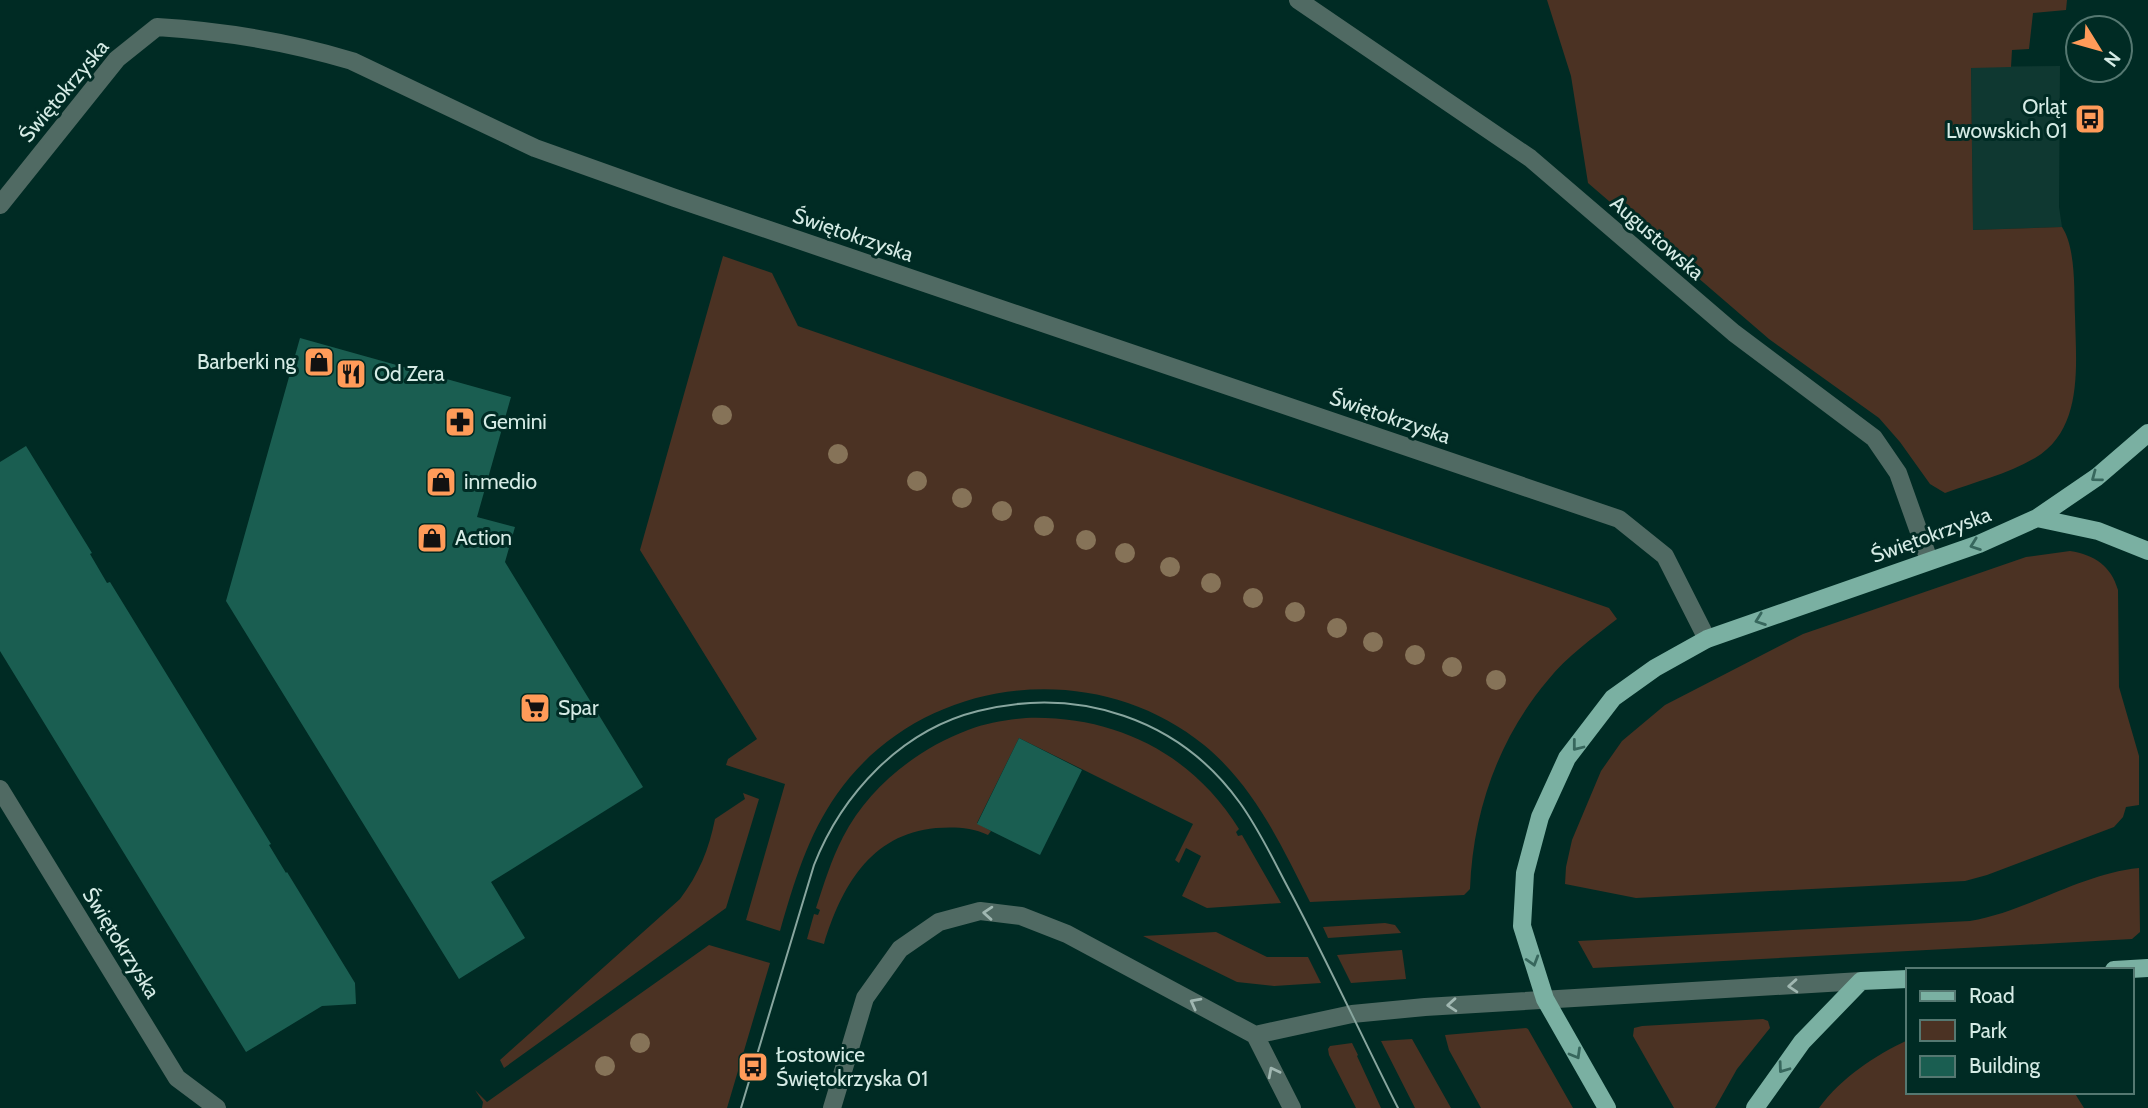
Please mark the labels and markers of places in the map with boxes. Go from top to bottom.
place label: Orląt Lwowskich 01 [1946,94,2067,143]
bus stop icon: Orląt Lwowskich 01 [2073,102,2107,136]
shop icon: Barberki ng [302,345,336,379]
place label: Barberki ng [197,349,297,374]
restaurant icon: Od Zera [334,357,368,391]
place label: Od Zera [374,361,445,386]
pharmacy icon: Gemini [443,405,477,439]
place label: Gemini [483,409,547,434]
shop icon: inmedio [424,465,458,499]
place label: inmedio [464,469,537,494]
shop icon: Action [415,521,449,555]
place label: Action [455,525,512,550]
supermarket icon: Spar [518,691,552,725]
place label: Spar [558,695,599,720]
place label: Łostowice Świętokrzyska 01 [776,1042,928,1091]
bus stop icon: Łostowice Świętokrzyska 01 [736,1050,770,1084]

